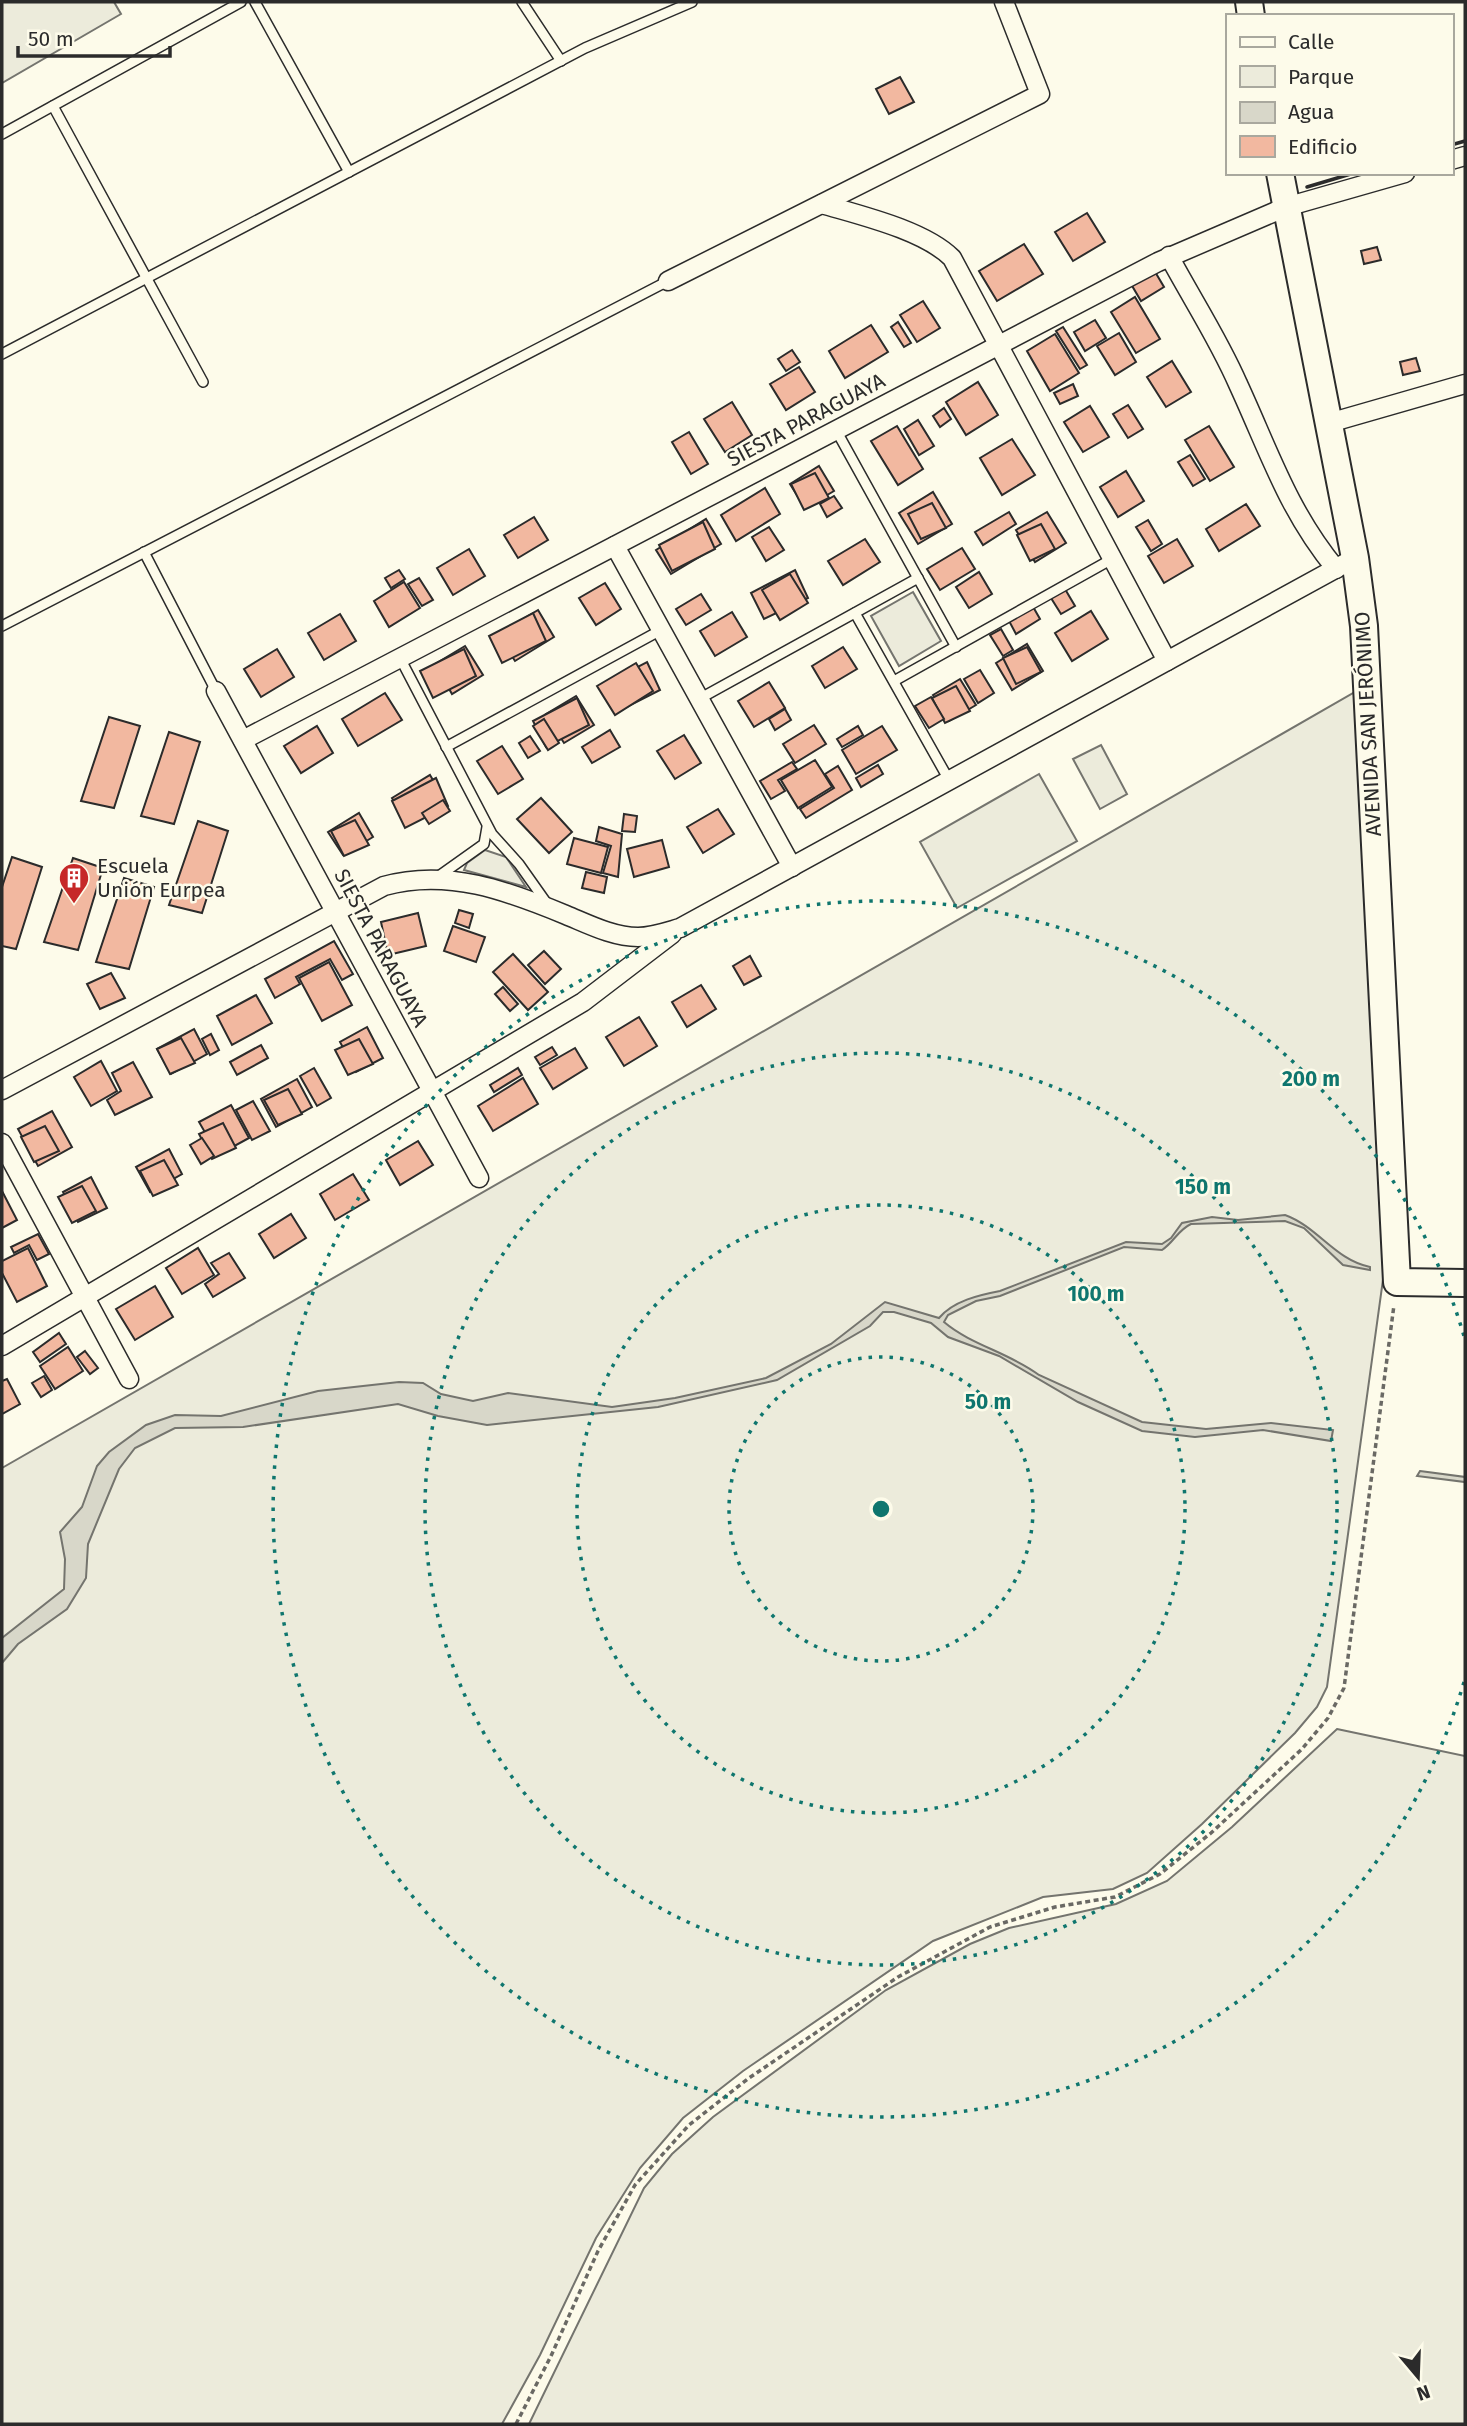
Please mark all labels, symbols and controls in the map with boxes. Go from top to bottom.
scale bar [18,14,170,58]
legend [1226,14,1453,175]
text: 50 m [28,26,74,52]
text: Calle [1288,29,1334,55]
text: Parque [1288,64,1354,90]
text: Agua [1288,99,1334,125]
text: Edificio [1288,134,1358,160]
street label: SIESTA PARAGUAYA [723,367,889,473]
street label: AVENIDA SAN JERÓNIMO [1349,611,1387,837]
place label: Escuela Unión Eurpea [97,853,226,903]
building icon: Escuela Unión Eurpea [57,861,91,905]
street label: SIESTA PARAGUAYA [328,865,434,1031]
text: 200 m [1282,1066,1340,1092]
text: 150 m [1175,1174,1231,1200]
text: 100 m [1067,1281,1125,1307]
text: 50 m [965,1389,1011,1415]
centre of rings [869,1497,893,1521]
north arrow [1383,2342,1453,2412]
text: N [1414,2380,1433,2406]

